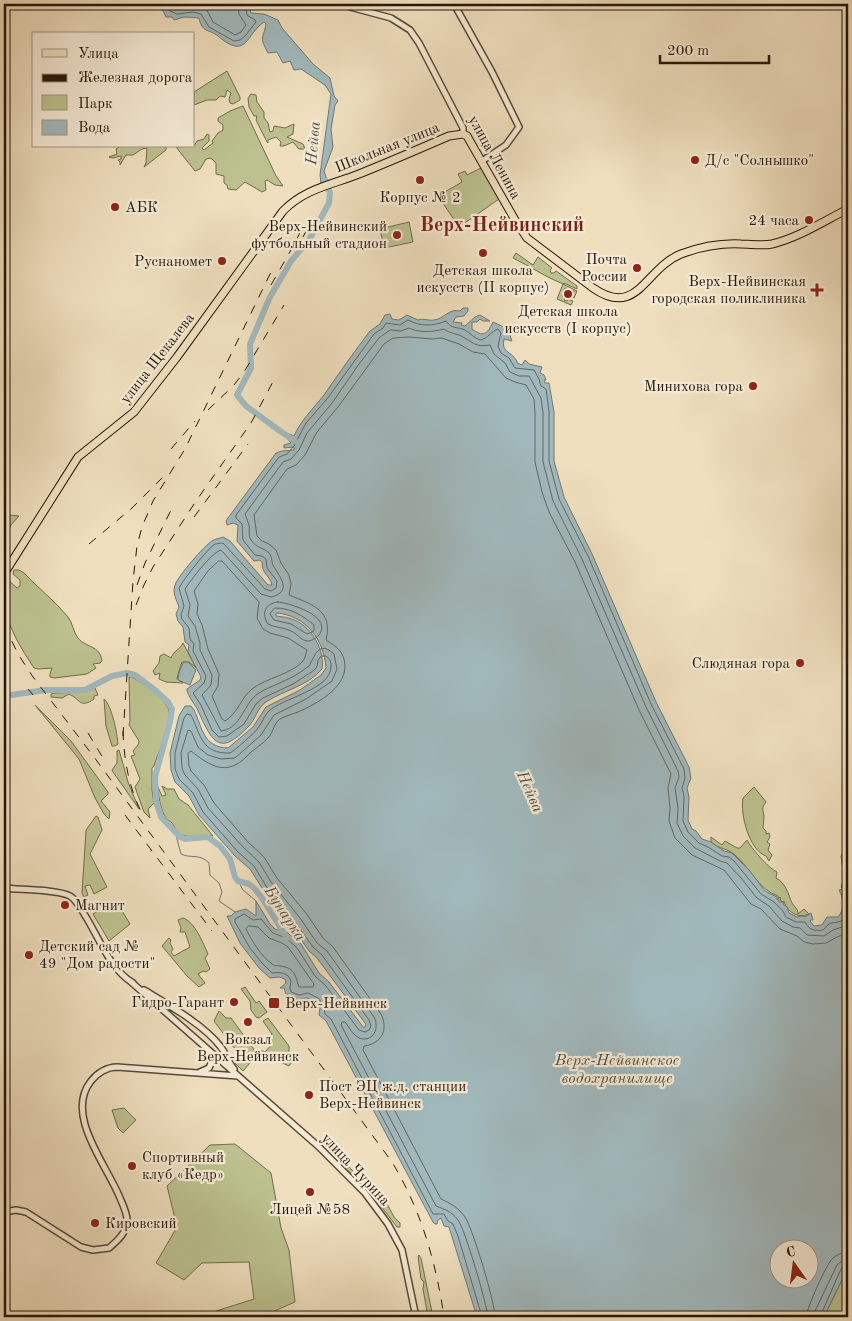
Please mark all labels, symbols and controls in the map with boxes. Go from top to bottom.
legend [32,32,195,148]
scale bar [660,32,768,64]
text: 200 m [667,44,709,59]
text: Улица [78,47,119,62]
text: Железная дорога [78,71,193,86]
text: Парк [78,97,113,112]
street label: улица Ленина [465,113,523,203]
water label: Нейва [304,120,324,167]
street label: Школьная улица [333,120,442,176]
text: Вода [78,121,111,136]
marker: Д/с "Солнышко" [689,154,701,166]
place label: Д/с "Солнышко" [705,154,814,169]
marker: Корпус № 2 [414,174,426,186]
place label: Корпус № 2 [379,191,461,206]
marker: АБК [109,201,121,213]
place label: АБК [125,201,158,216]
place label: 24 часа [749,214,800,229]
marker: 24 часа [803,214,815,226]
district label: Верх-Нейвинский [420,216,584,236]
place label: Верх-Нейвинский футбольный стадион [251,220,387,252]
marker: Верх-Нейвинский футбольный стадион [391,229,403,241]
marker: Детская школа искусств (II корпус) [477,247,489,259]
place label: Почта России [581,253,628,285]
place label: Руснаномет [134,255,212,270]
marker: Руснаномет [216,255,228,267]
marker: Почта России [631,262,643,274]
place label: Детская школа искусств (II корпус) [417,264,549,296]
place label: Верх-Нейвинская городская поликлиника [651,275,807,307]
marker: Верх-Нейвинская городская поликлиника [810,283,824,297]
marker: Детская школа искусств (I корпус) [562,288,574,300]
place label: Детская школа искусств (I корпус) [505,305,631,337]
street label: улица Щекалева [118,310,198,407]
place label: Минихова гора [644,380,744,395]
marker: Минихова гора [747,380,759,392]
place label: Слюдяная гора [692,657,791,672]
marker: Слюдяная гора [794,657,806,669]
water label: Нейва [513,768,546,816]
water label: Бунарка [260,883,308,945]
marker: Магнит [59,899,71,911]
place label: Магнит [75,899,125,914]
place label: Детский сад № 49 "Дом радости" [39,940,155,972]
marker: Детский сад № 49 "Дом радости" [23,949,35,961]
place label: Гидро-Гарант [131,996,224,1011]
marker: Гидро-Гарант [228,996,240,1008]
marker: Верх-Нейвинск [267,996,281,1010]
place label: Верх-Нейвинск [285,997,388,1012]
marker: Вокзал Верх-Нейвинск [242,1016,254,1028]
place label: Вокзал Верх-Нейвинск [197,1033,300,1065]
water label: Верх-Нейвинское водохранилище [554,1053,680,1087]
place label: Пост ЭЦ ж.д. станции Верх-Нейвинск [319,1080,466,1112]
marker: Пост ЭЦ ж.д. станции Верх-Нейвинск [303,1089,315,1101]
street label: улица Чурина [318,1131,392,1210]
place label: Спортивный клуб «Кедр» [142,1151,224,1183]
marker: Спортивный клуб «Кедр» [126,1160,138,1172]
marker: Лицей №58 [304,1186,316,1198]
place label: Лицей №58 [270,1203,350,1218]
marker: Кировский [89,1217,101,1229]
place label: Кировский [105,1217,177,1232]
north arrow [770,1238,820,1288]
text: С [785,1244,797,1260]

